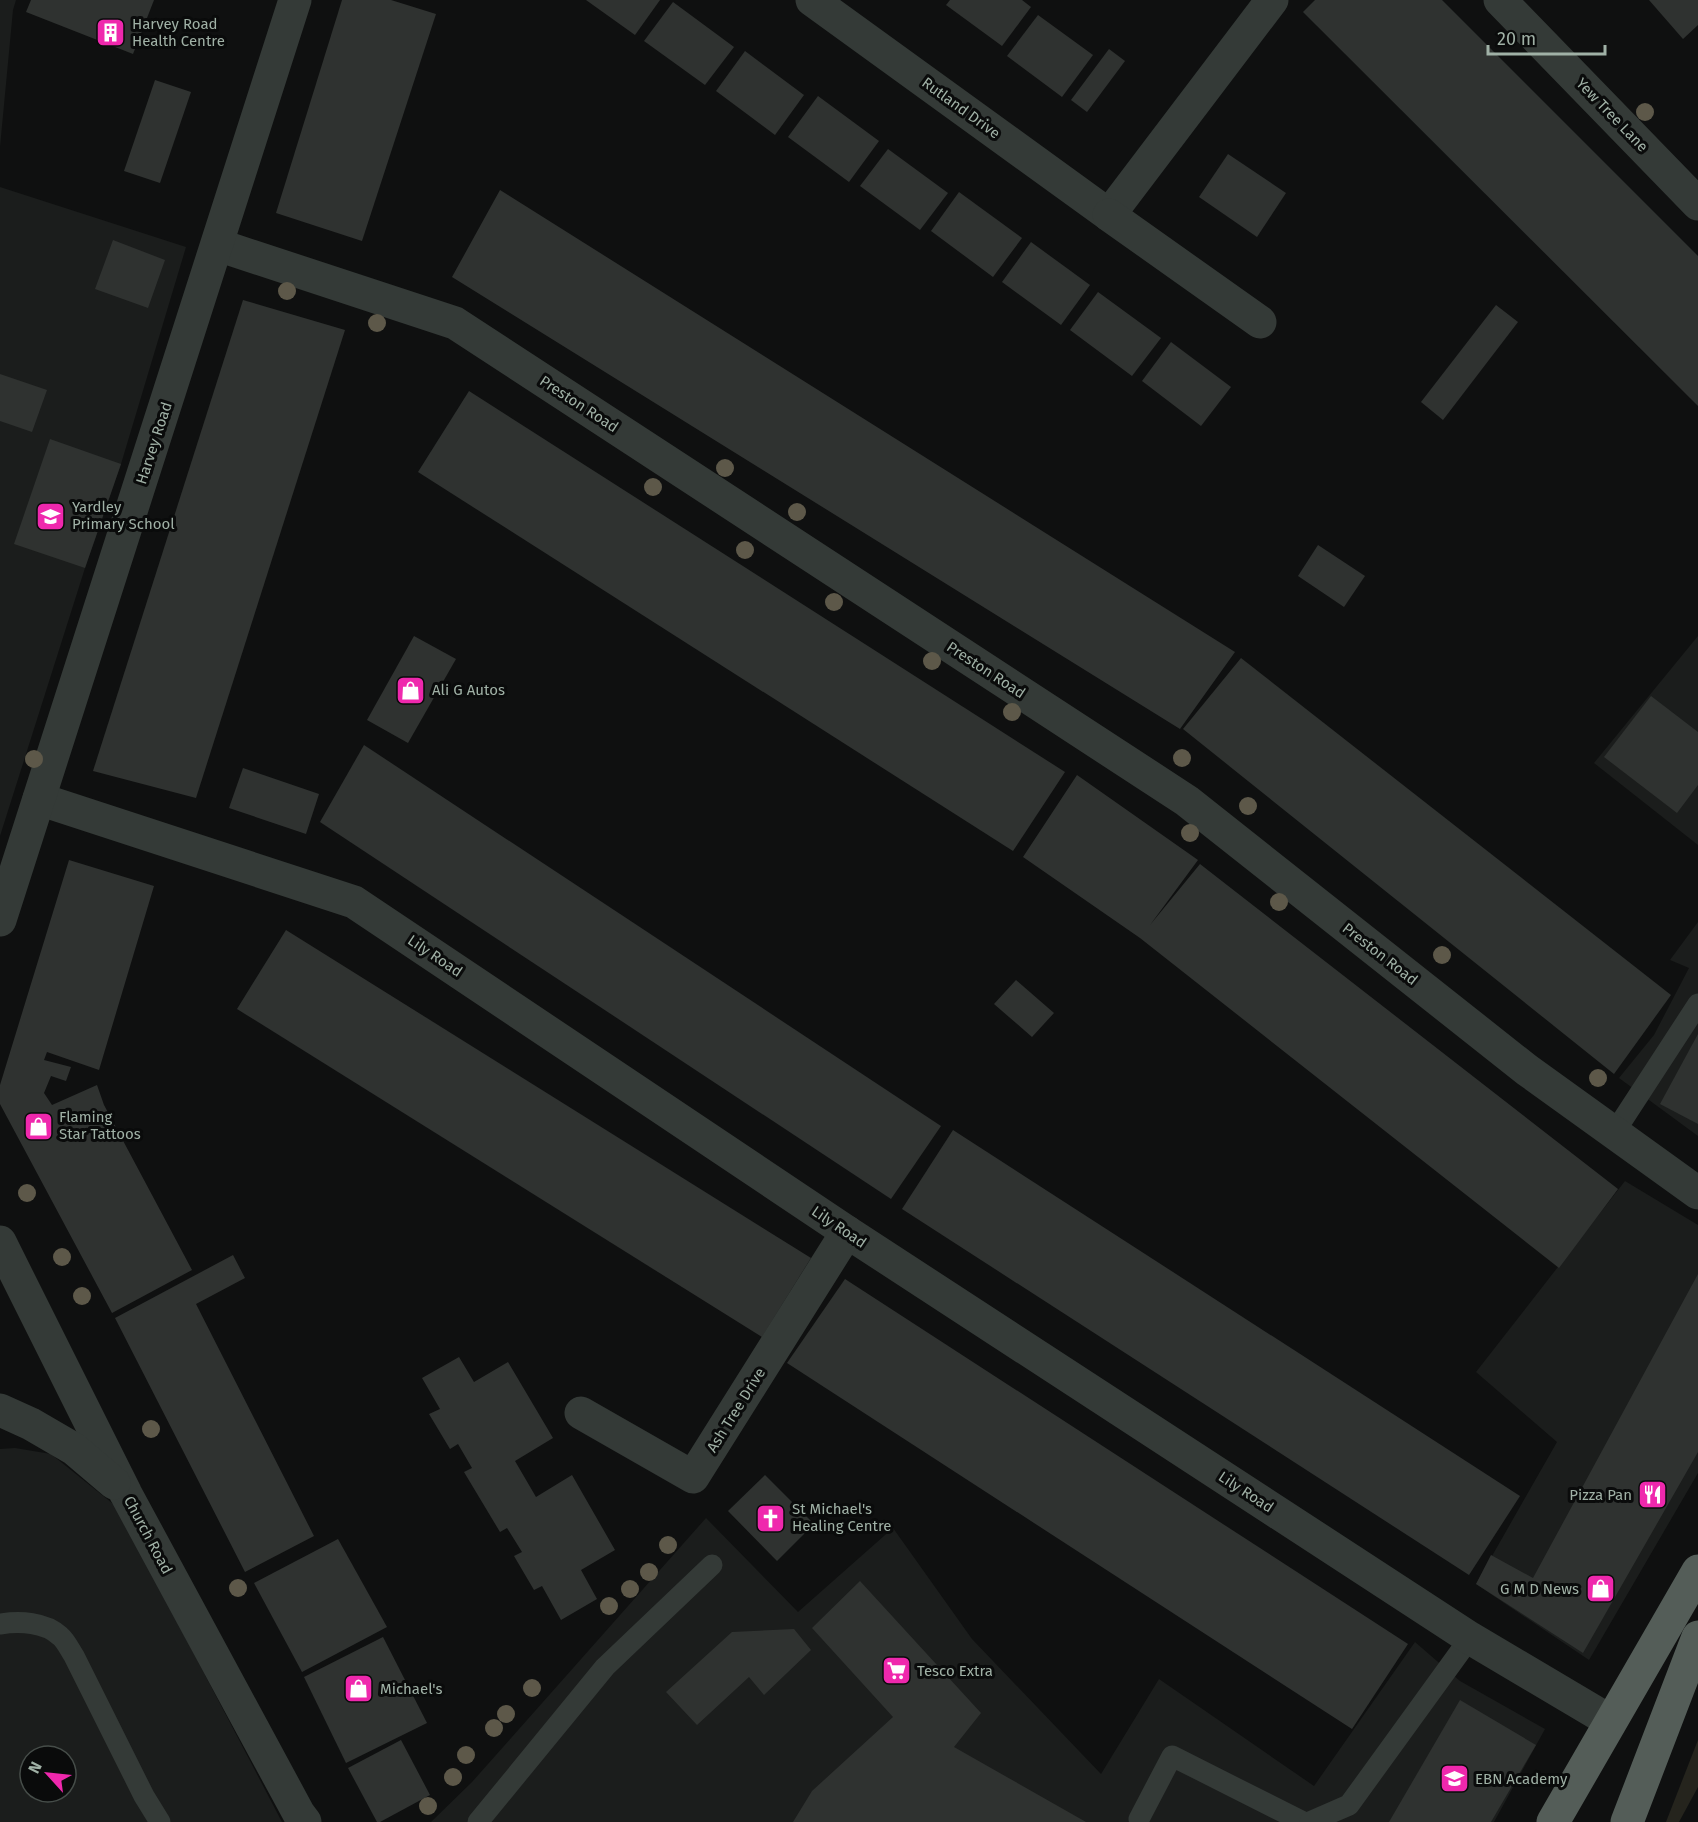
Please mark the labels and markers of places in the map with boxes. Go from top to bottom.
place label: Harvey Road Health Centre [132,15,225,50]
building icon: Harvey Road Health Centre [95,17,127,49]
place label: Yardley Primary School [72,498,175,533]
school or university icon: Yardley Primary School [35,500,67,532]
shop icon: Ali G Autos [395,674,427,706]
place label: Ali G Autos [432,681,505,699]
place label: Flaming Star Tattoos [59,1108,141,1143]
shop icon: Flaming Star Tattoos [22,1110,54,1142]
restaurant icon: Pizza Pan [1637,1479,1669,1511]
place label: Pizza Pan [1569,1486,1632,1504]
place label: St Michael's Healing Centre [792,1500,891,1535]
church icon: St Michael's Healing Centre [755,1502,787,1534]
shop icon: G M D News [1584,1573,1616,1605]
place label: G M D News [1500,1580,1579,1598]
supermarket icon: Tesco Extra [880,1655,912,1687]
place label: Tesco Extra [917,1662,993,1680]
shop icon: Michael's [343,1673,375,1705]
place label: Michael's [380,1680,443,1698]
school or university icon: EBN Academy [1438,1763,1470,1795]
place label: EBN Academy [1475,1770,1568,1788]

